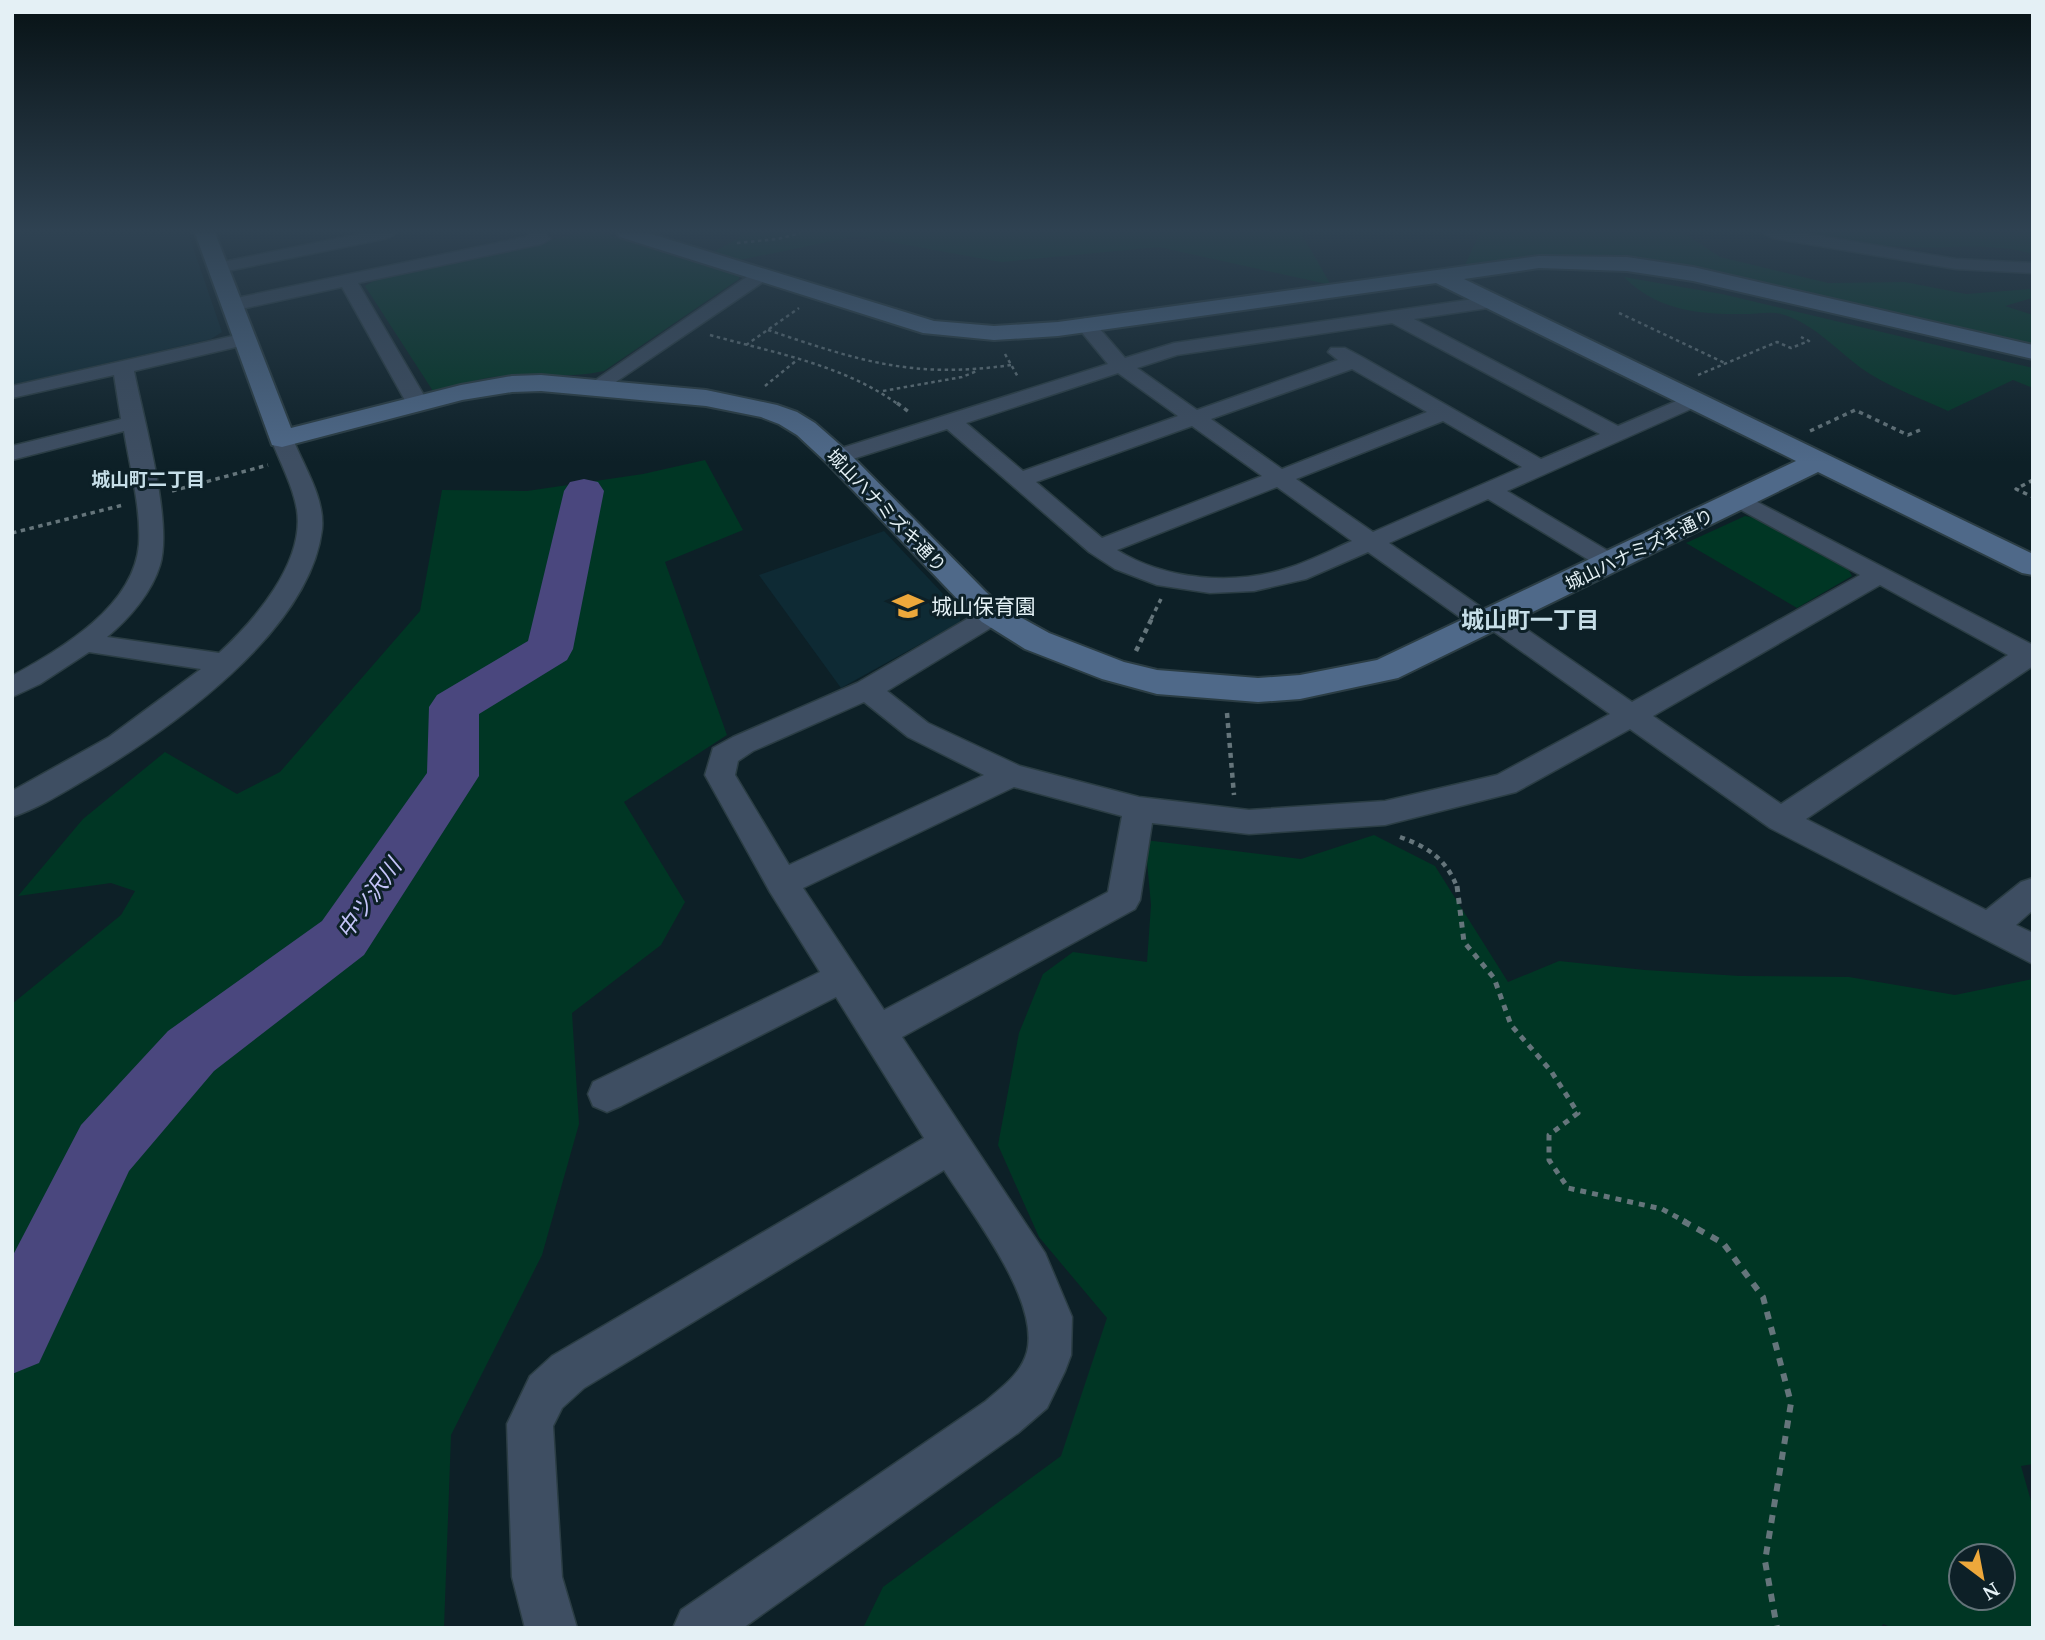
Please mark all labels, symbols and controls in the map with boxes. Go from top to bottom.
street label: 城山ハナミズキ通り [822,443,952,577]
district label: 城山町二丁目 [91,466,205,492]
street label: 城山ハナミズキ通り [1561,503,1717,595]
school or university icon: 城山保育園 [891,589,925,623]
place label: 城山保育園 [931,592,1036,620]
district label: 城山町一丁目 [1461,603,1599,635]
water label: 中ツ沢川 [328,849,410,945]
north arrow [1947,1542,2017,1612]
text: N [1978,1576,2004,1606]

